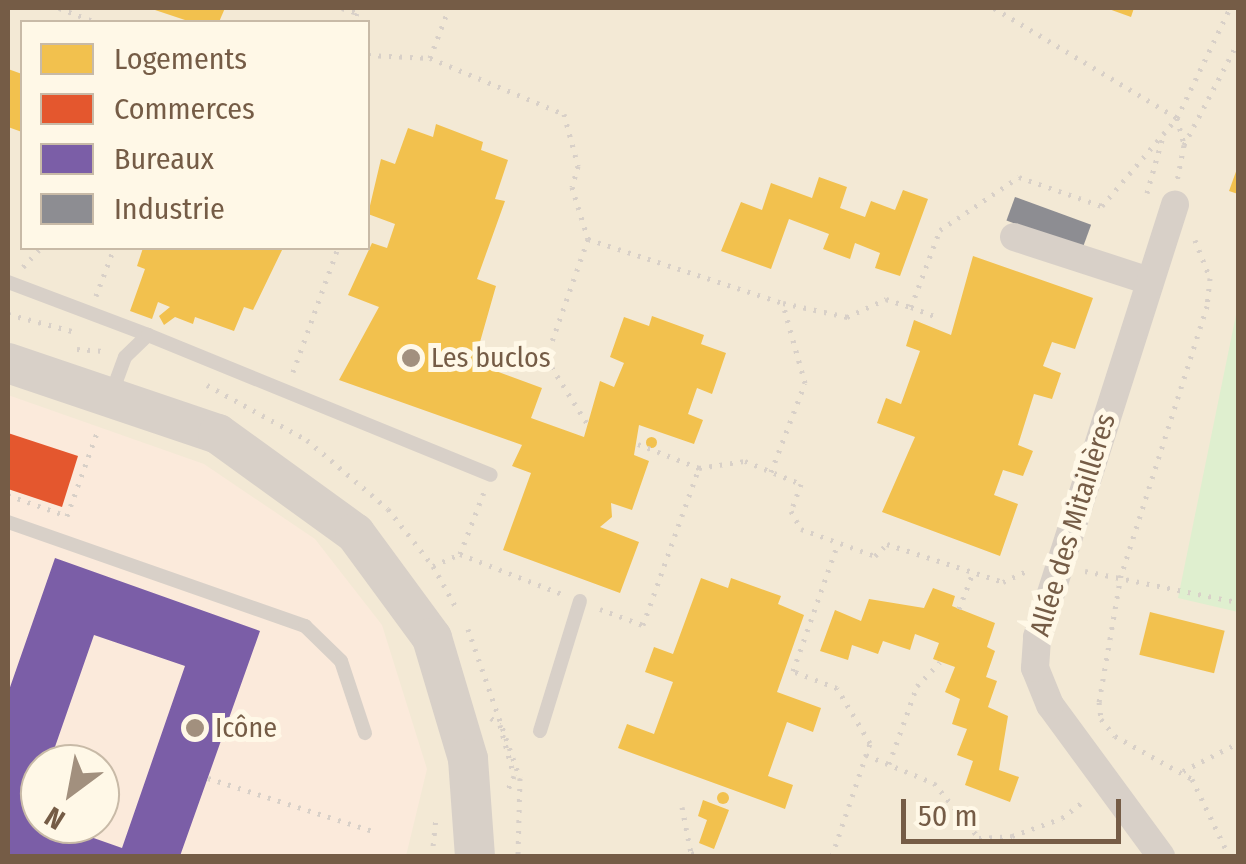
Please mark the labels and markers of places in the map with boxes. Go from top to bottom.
place label: Les buclos [431,341,551,375]
marker: Les buclos [400,347,422,369]
place label: Icône [215,711,277,745]
marker: Icône [184,717,206,739]

